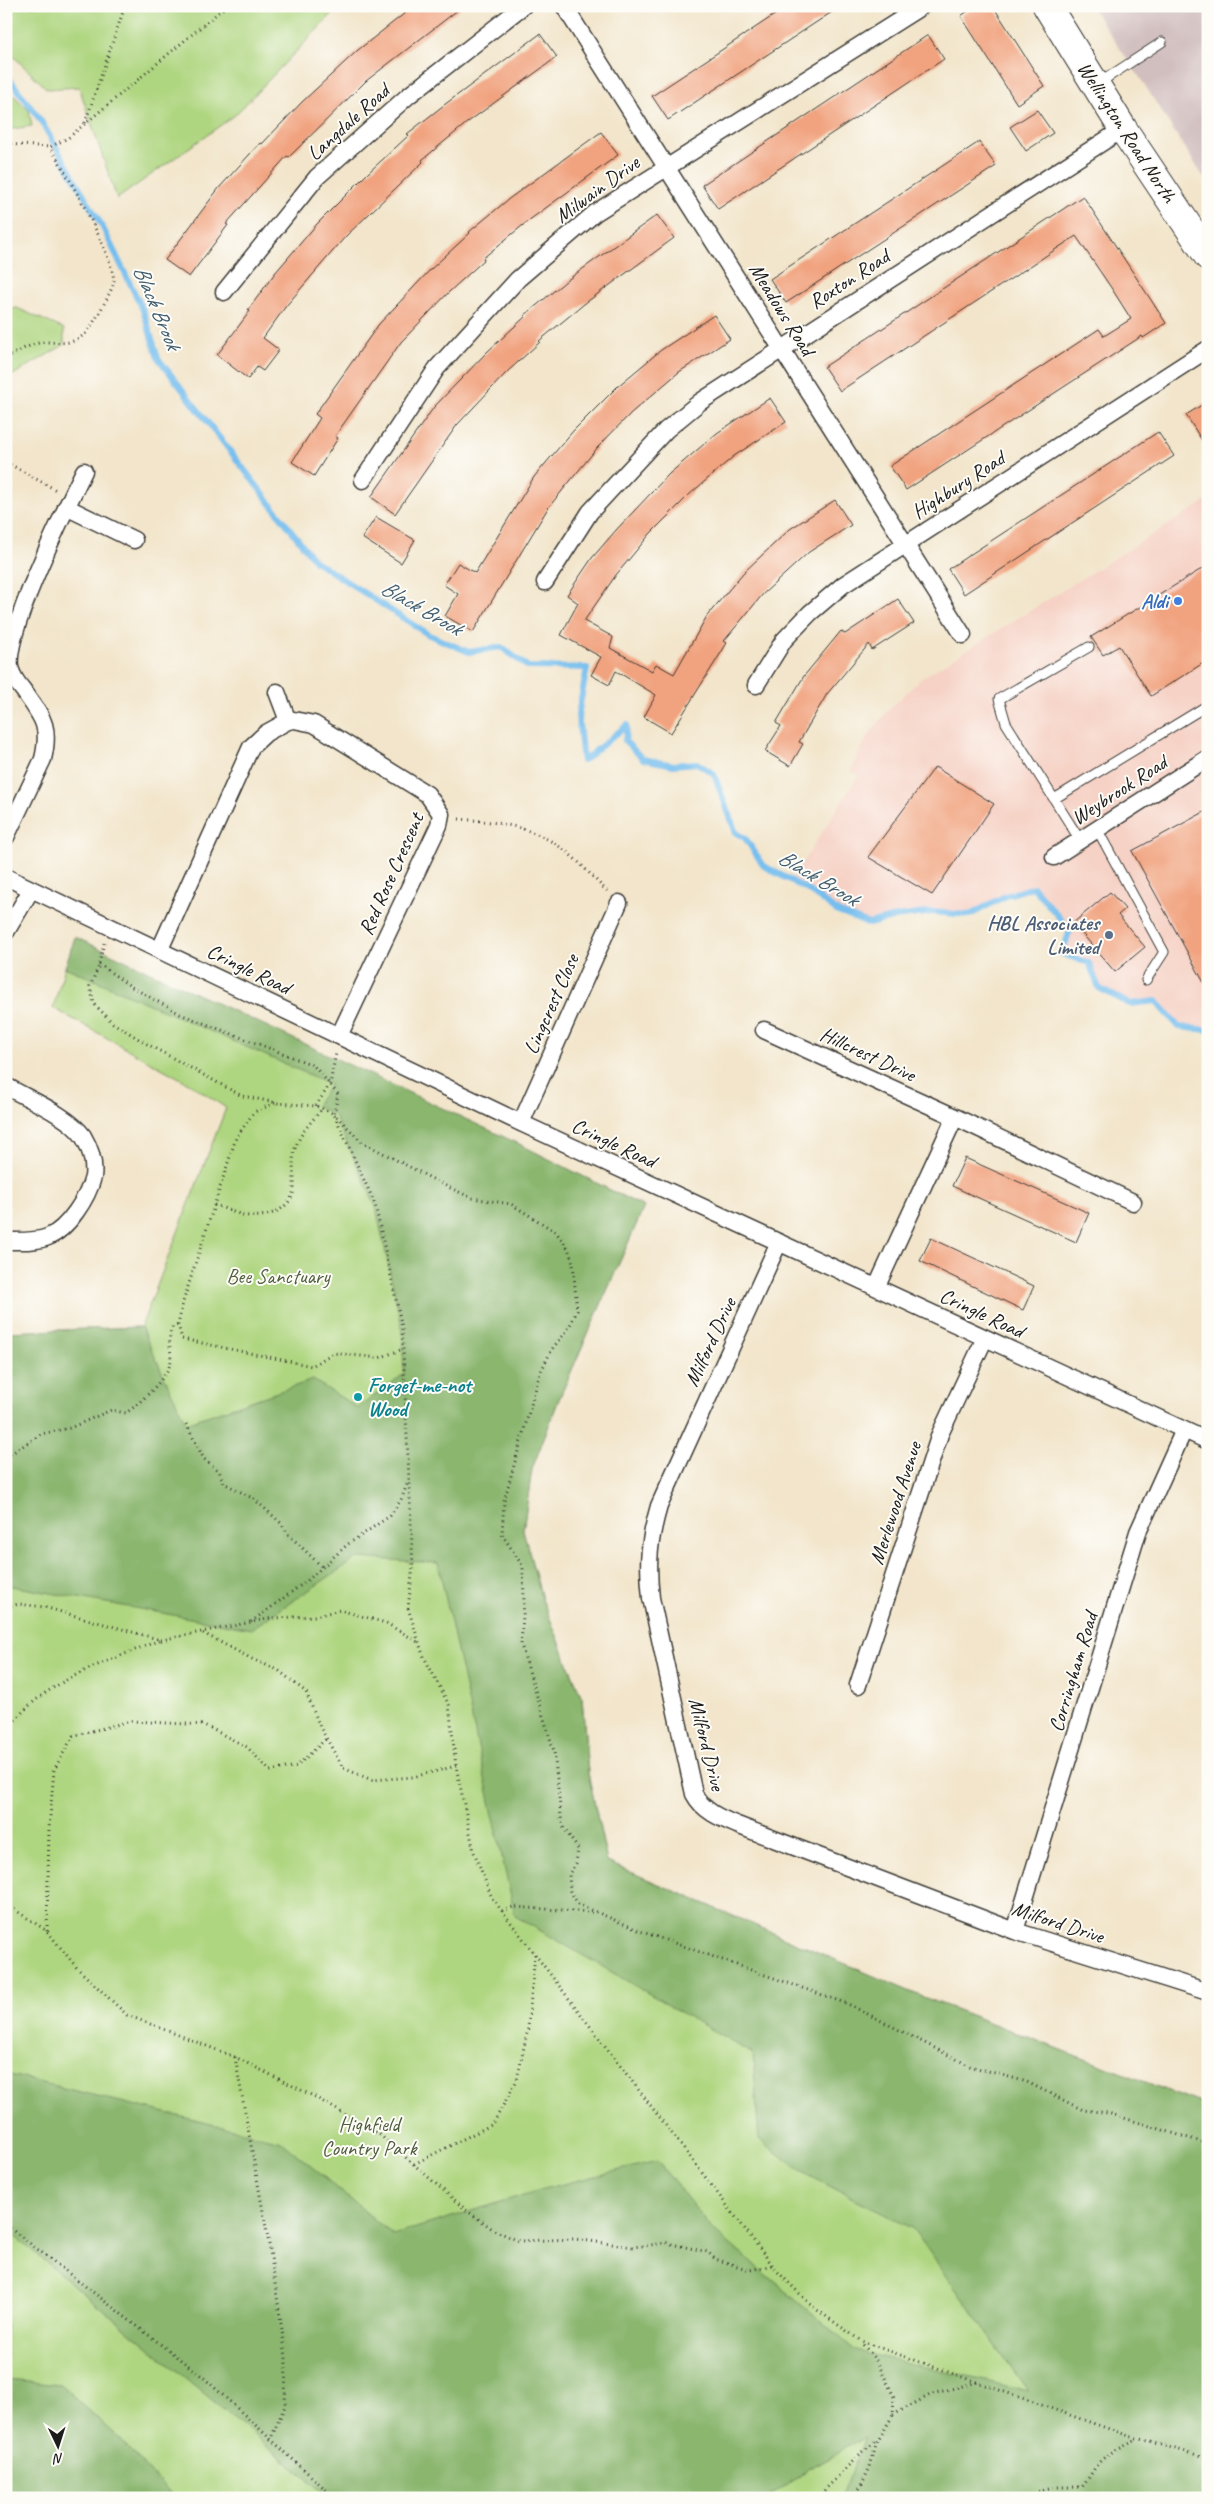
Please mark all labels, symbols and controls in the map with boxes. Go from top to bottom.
street label: Wellington Road North [1072,57,1183,208]
street label: Langdale Road [301,76,397,166]
street label: Milwain Drive [550,149,645,228]
street label: Roxton Road [804,241,897,315]
street label: Meadows Road [743,258,823,363]
water label: Black Brook [127,261,189,357]
street label: Highbury Road [907,444,1012,525]
water label: Black Brook [376,574,470,644]
place label: Aldi [1141,588,1171,614]
marker: Aldi [1172,595,1184,607]
street label: Weybrook Road [1066,747,1175,831]
street label: Red Rose Crescent [353,807,430,939]
water label: Black Brook [773,843,867,915]
place label: HBL Associates Limited [987,910,1103,960]
marker: HBL Associates Limited [1103,929,1115,941]
street label: Cringle Road [203,938,298,1002]
street label: Lingcrest Close [517,948,585,1058]
street label: Hillcrest Drive [816,1021,922,1088]
street label: Cringle Road [568,1112,664,1175]
park label: Bee Sanctuary [226,1263,331,1289]
street label: Cringle Road [936,1282,1032,1345]
street label: Milford Drive [678,1292,743,1390]
place label: Forget-me-not Wood [368,1372,474,1422]
marker: Forget-me-not Wood [352,1391,364,1403]
street label: Merlewood Avenue [863,1436,928,1568]
street label: Corringham Road [1043,1606,1105,1735]
street label: Milford Drive [683,1695,732,1795]
street label: Milford Drive [1009,1895,1109,1950]
park label: Highfield Country Park [322,2111,418,2161]
north arrow [32,2422,82,2472]
text: N [52,2450,64,2467]

